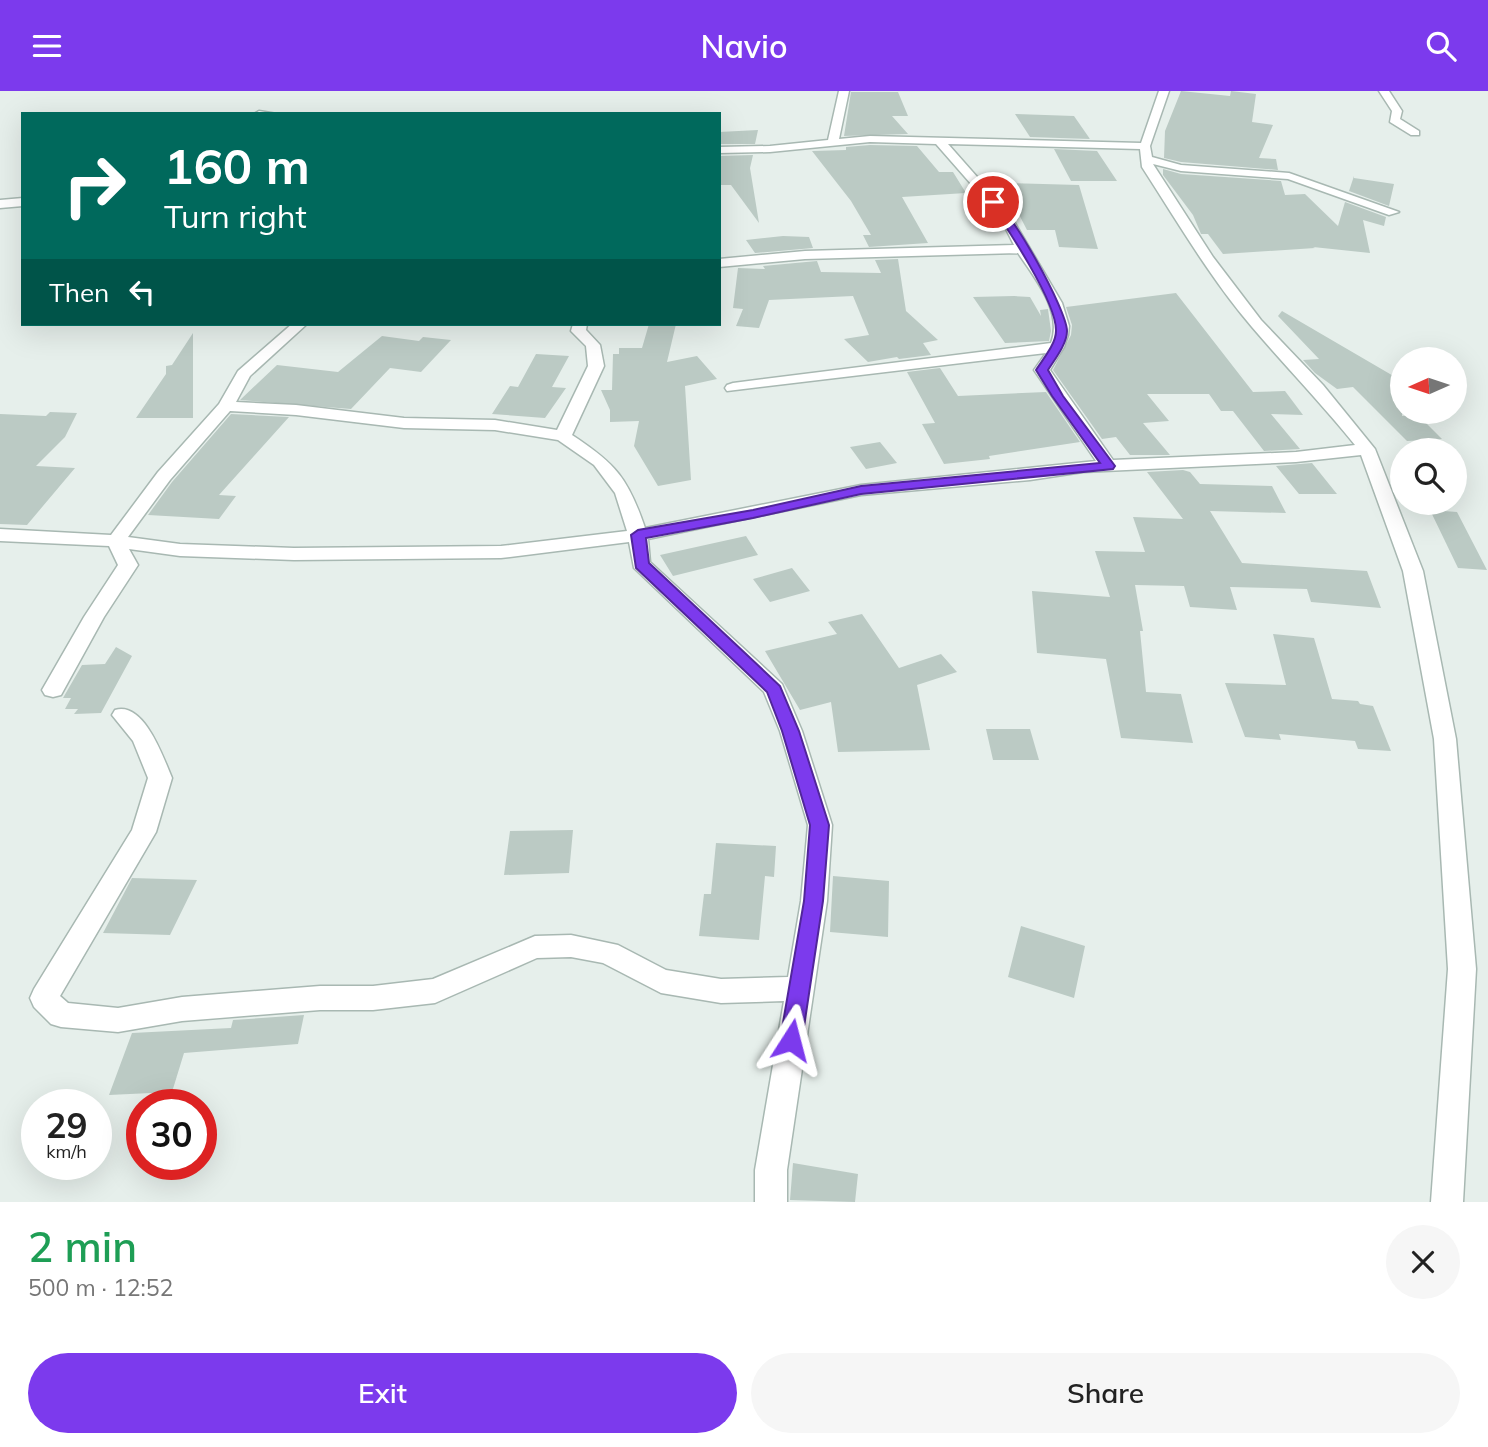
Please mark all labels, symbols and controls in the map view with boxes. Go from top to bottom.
text: Navio [700,26,788,66]
icon: menu [28,27,66,65]
icon: search [1422,27,1460,65]
text: 160 m [164,135,310,196]
icon: right [49,140,140,231]
pin [963,172,1023,232]
icon: arrive [974,183,1012,221]
text: Turn right [164,196,307,236]
icon: left [123,273,161,311]
text: Then [49,276,109,309]
north arrow [1390,347,1466,423]
map controls [1390,347,1467,515]
button: search [1390,438,1467,515]
position arrow [754,1003,828,1077]
speed limit sign: 30 [126,1089,217,1180]
text: 29 [45,1103,88,1147]
text: km/h [46,1140,87,1163]
text: 2 min [28,1220,137,1273]
button: close [1386,1225,1460,1299]
text: 500 m · 12:52 [28,1273,173,1302]
button: Exit [28,1353,737,1433]
button: Share [751,1353,1460,1433]

